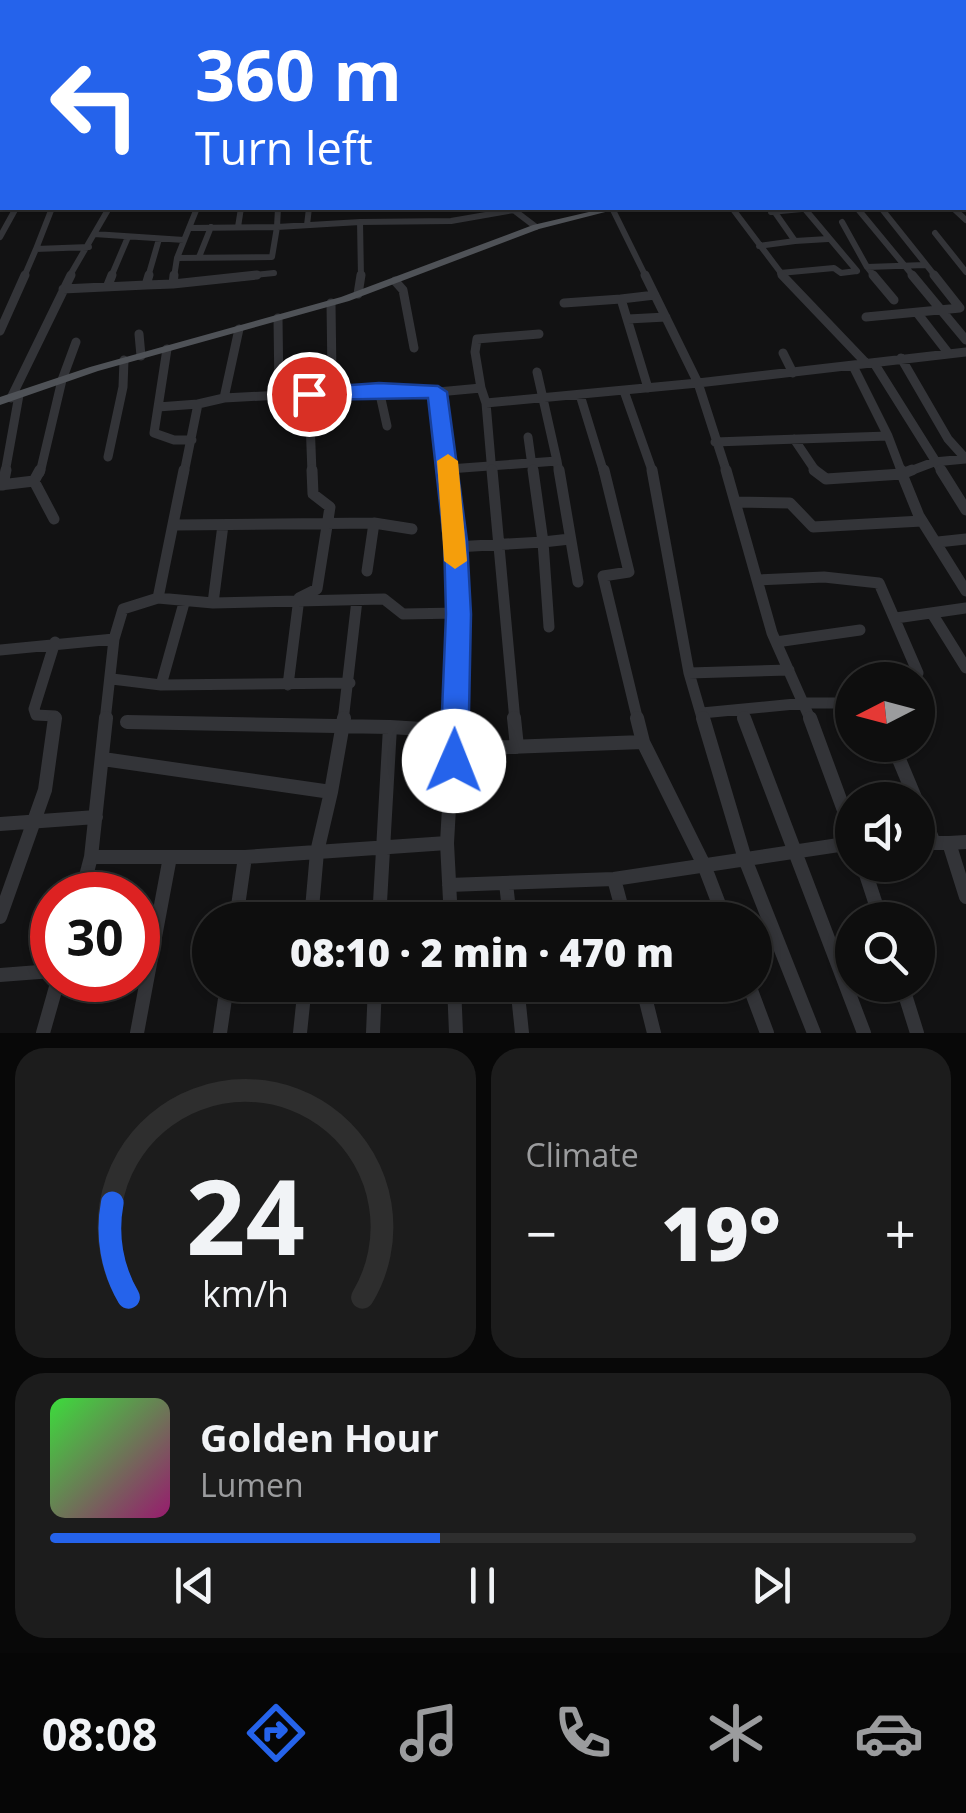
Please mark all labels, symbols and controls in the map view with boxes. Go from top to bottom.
text: 360 m [195,26,402,122]
icon: left [30,40,160,170]
text: Turn left [195,117,373,178]
pin [267,352,352,437]
icon: arrive [282,367,337,422]
north arrow [835,662,935,762]
map controls [835,662,935,1002]
position arrow [402,709,506,813]
button: sound [835,782,935,882]
speed limit sign: 30 [30,872,160,1002]
button: search [835,902,935,1002]
text: 08:10 · 2 min · 470 m [290,926,674,978]
text: Climate [526,1133,639,1176]
text: 24 [186,1144,305,1285]
text: 19° [661,1181,781,1283]
text: − [526,1195,557,1270]
text: + [885,1195,916,1270]
text: km/h [202,1269,289,1317]
text: Golden Hour [200,1411,439,1463]
text: Lumen [200,1463,304,1506]
icon: previous [167,1558,222,1613]
icon: pause [455,1558,510,1613]
icon: next [744,1558,799,1613]
icon: directions [241,1698,311,1768]
icon: music [394,1698,464,1768]
icon: phone [548,1698,618,1768]
icon: climate [701,1698,771,1768]
icon: car [854,1698,924,1768]
text: 08:08 [42,1703,157,1764]

